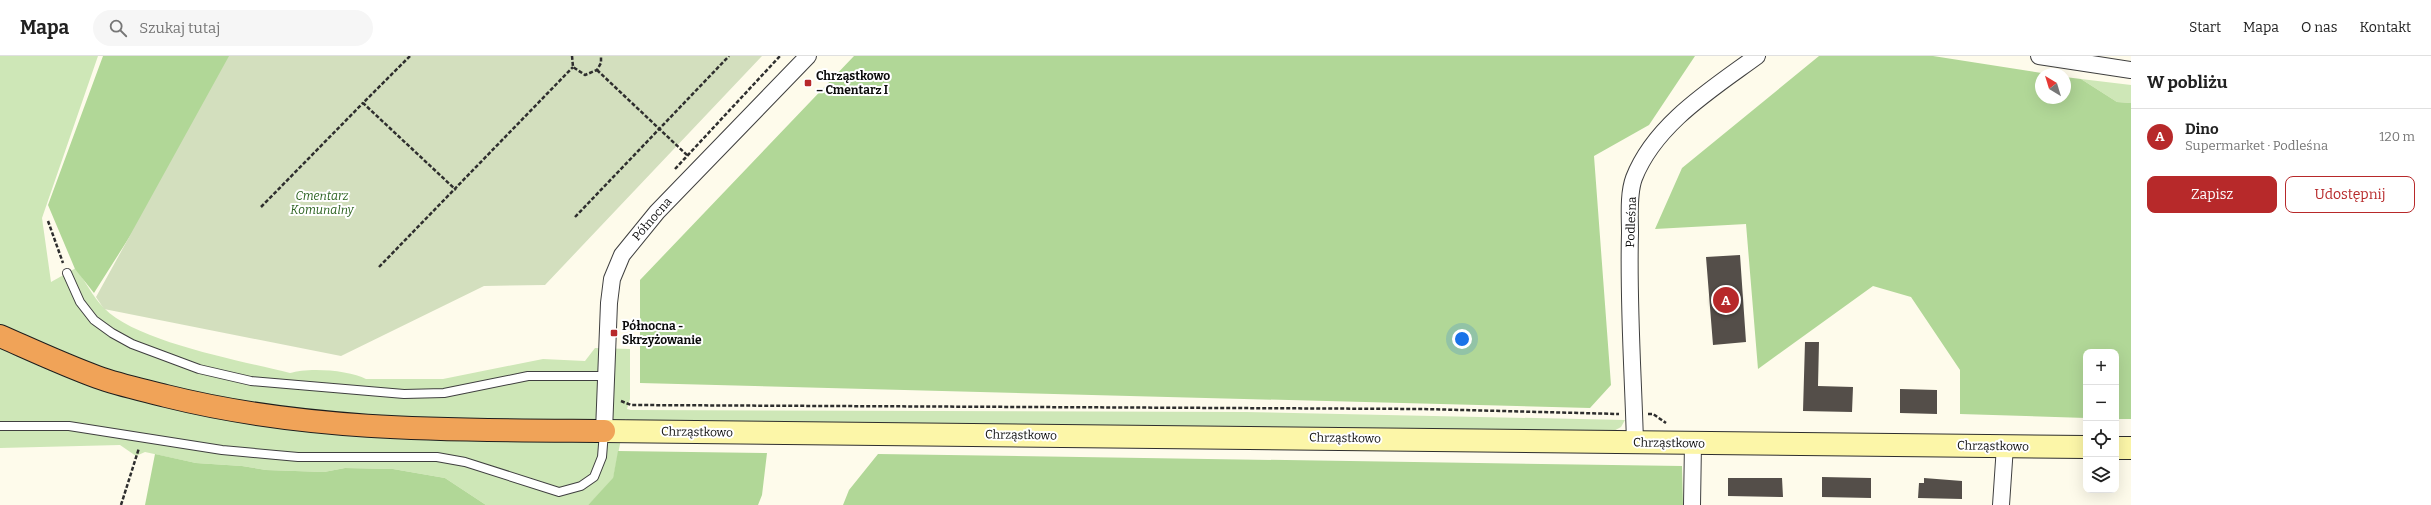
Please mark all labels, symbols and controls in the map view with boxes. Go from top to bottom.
search box [93,10,373,46]
text: Mapa [20,16,69,39]
icon: search [107,17,129,39]
text: Szukaj tutaj [139,19,220,37]
text: Start [2189,19,2221,36]
text: Mapa [2243,19,2279,36]
text: O nas [2301,19,2337,36]
text: Kontakt [2359,19,2411,36]
north arrow [2035,68,2071,104]
place label: Chrząstkowo – Cmentarz I [816,69,890,97]
text: W pobliżu [2147,72,2228,93]
marker: Chrząstkowo – Cmentarz I [803,78,813,88]
text: Dino [2185,120,2219,138]
text: A [2155,129,2165,144]
text: 120 m [2379,129,2415,144]
text: Supermarket · Podleśna [2185,138,2328,153]
button: Zapisz [2147,176,2277,213]
button: Udostępnij [2285,176,2415,213]
park label: Cmentarz Komunalny [290,189,355,217]
street label: Północna [629,194,675,243]
street label: Podleśna [1623,196,1639,248]
pin: A [1713,285,1739,315]
place label: Północna - Skrzyżowanie [622,319,702,347]
marker: Północna - Skrzyżowanie [609,328,619,338]
your location [1452,329,1472,349]
map controls [2083,349,2119,493]
button: + [2083,349,2119,385]
button: − [2083,385,2119,421]
button: locate [2083,421,2119,457]
street label: Chrząstkowo [661,424,733,440]
street label: Chrząstkowo [985,427,1057,443]
street label: Chrząstkowo [1309,430,1381,446]
street label: Chrząstkowo [1633,435,1705,451]
street label: Chrząstkowo [1957,438,2029,454]
button: layers [2083,457,2119,493]

